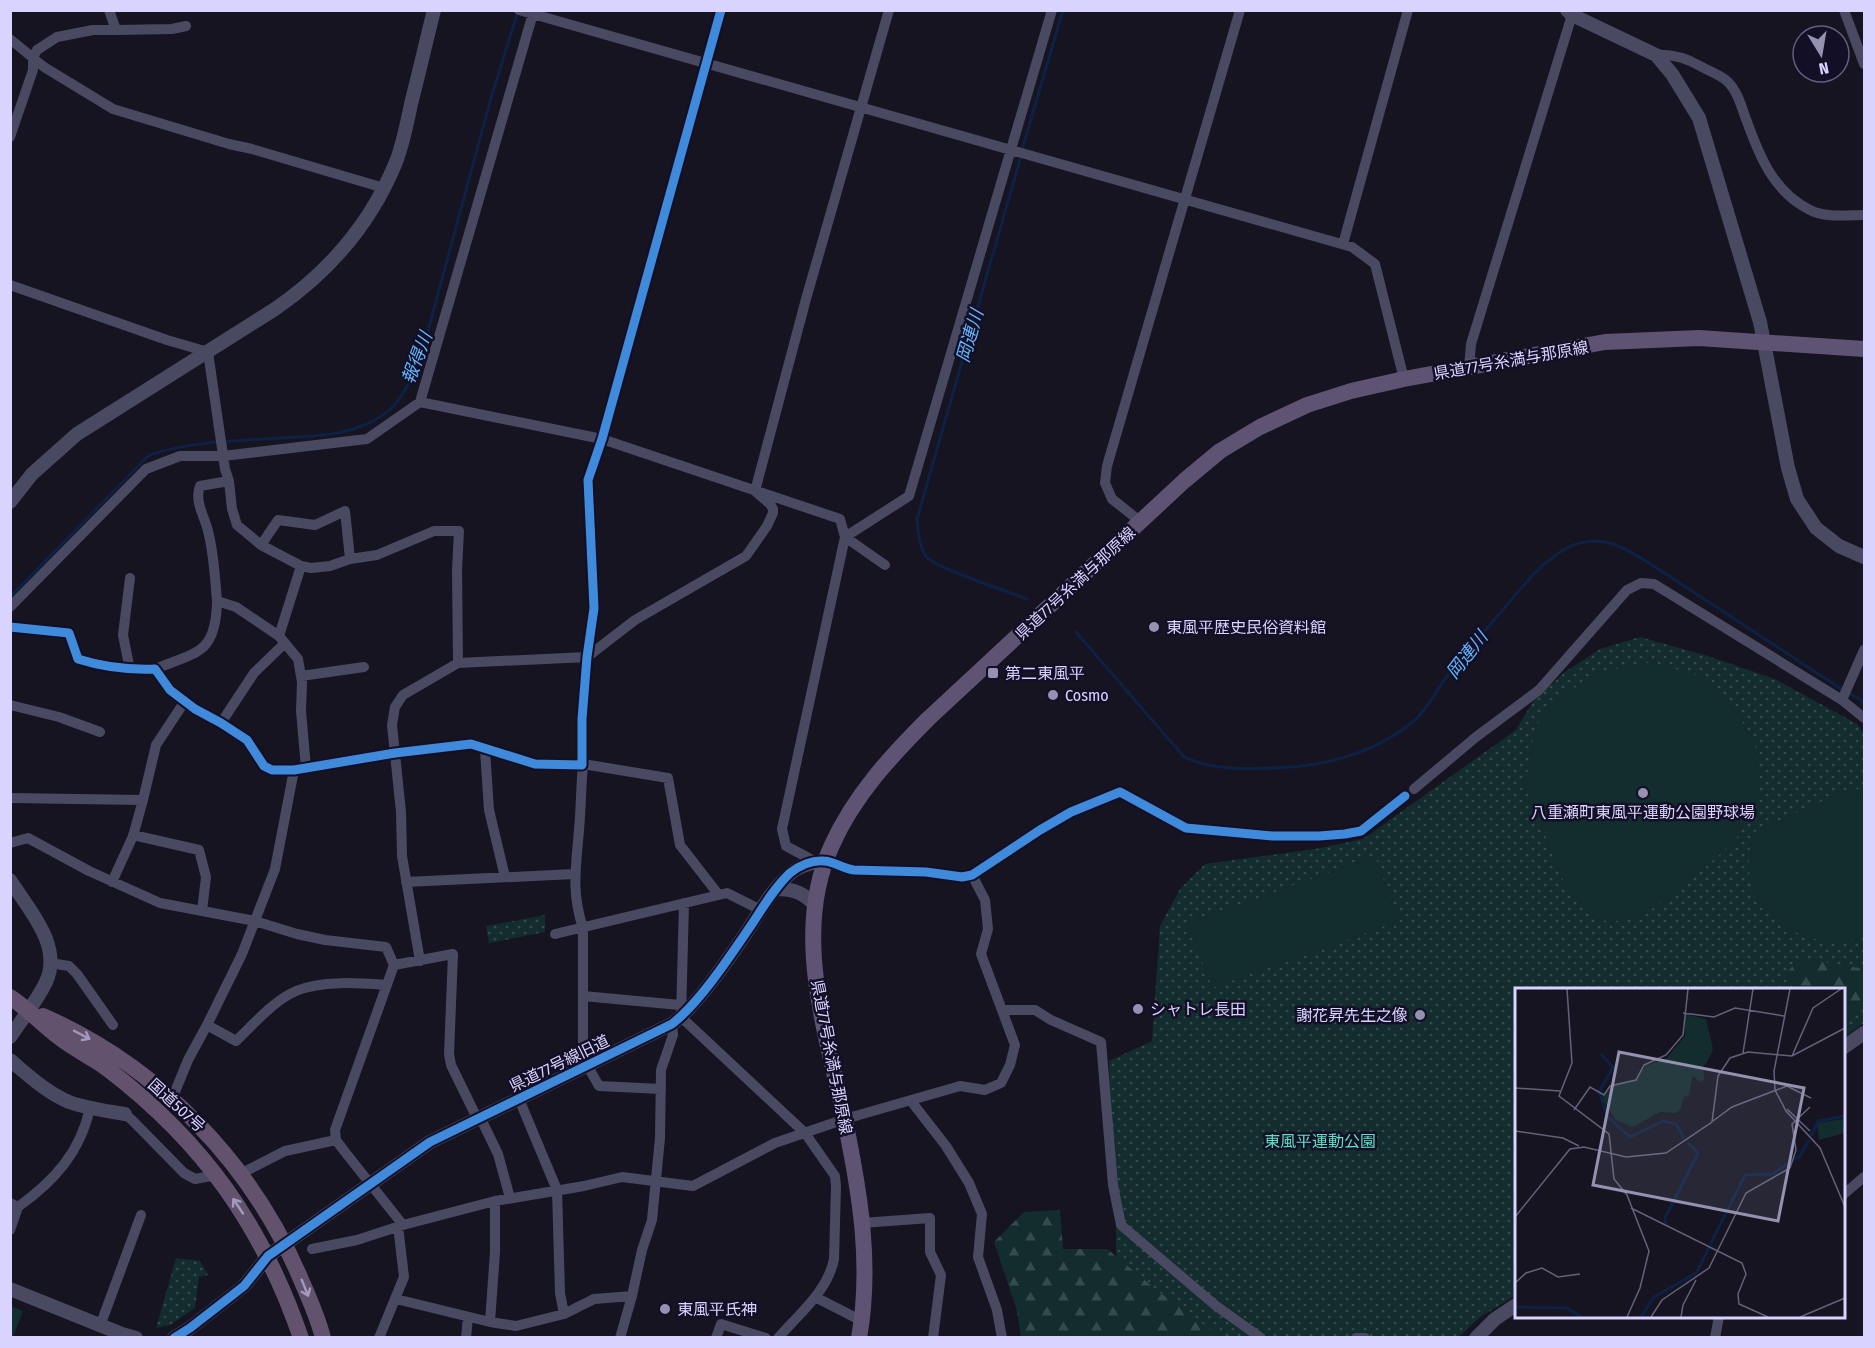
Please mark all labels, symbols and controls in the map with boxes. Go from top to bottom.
north arrow [1791,24,1851,84]
text: N [1817,58,1830,78]
water label: 岡連川 [952,305,989,365]
water label: 報得川 [397,327,438,387]
street label: 県道77号糸満与那原線 [1432,338,1590,383]
street label: 県道77号糸満与那原線 [1011,523,1139,644]
place label: 東風平歴史民俗資料館 [1166,618,1326,637]
marker: 東風平歴史民俗資料館 [1147,620,1161,634]
water label: 岡連川 [1442,625,1494,683]
place label: 第二東風平 [1005,664,1085,683]
marker: 第二東風平 [986,666,1000,680]
place label: Cosmo [1065,686,1109,705]
marker: Cosmo [1046,688,1060,702]
marker: 八重瀬町東風平運動公園野球場 [1636,786,1650,800]
place label: 八重瀬町東風平運動公園野球場 [1531,803,1755,822]
street label: 県道77号糸満与那原線 [807,978,856,1136]
inset map [1515,988,1845,1318]
place label: シャトレ長田 [1150,1000,1246,1019]
marker: シャトレ長田 [1131,1002,1145,1016]
place label: 謝花昇先生之像 [1296,1006,1408,1025]
marker: 謝花昇先生之像 [1413,1008,1427,1022]
one-way arrow [72,1030,90,1041]
street label: 県道77号線旧道 [506,1031,612,1096]
street label: 国道507号 [144,1075,209,1136]
park label: 東風平運動公園 [1264,1132,1376,1151]
one-way arrow [232,1198,244,1214]
one-way arrow [300,1278,311,1297]
place label: 東風平氏神 [677,1300,757,1319]
marker: 東風平氏神 [658,1302,672,1316]

